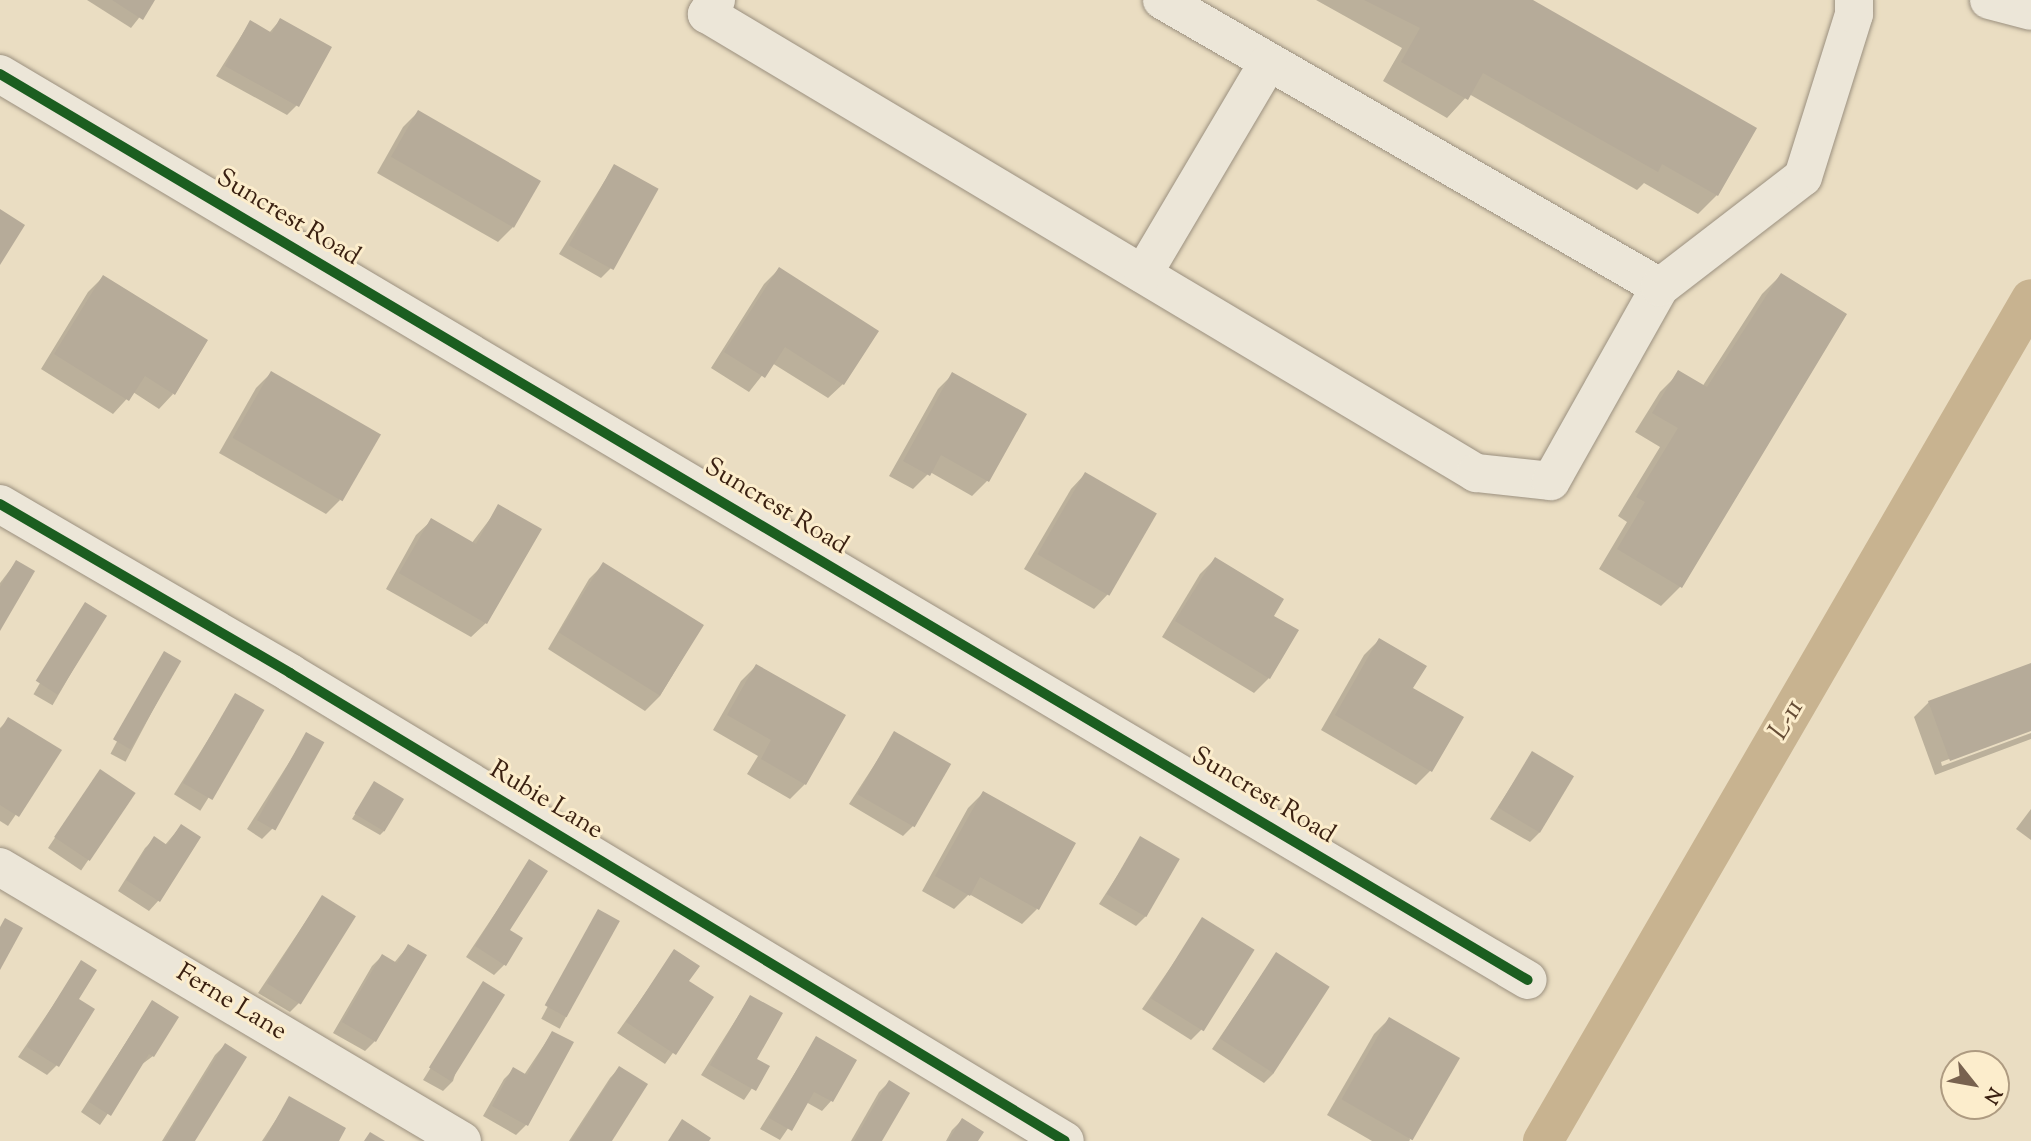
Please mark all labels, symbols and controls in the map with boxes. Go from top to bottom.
street label: Suncrest Road [210,163,366,273]
street label: Suncrest Road [698,452,854,562]
water label: L-11 [1762,694,1812,746]
street label: Suncrest Road [1185,741,1341,851]
street label: Rubie Lane [484,755,608,847]
street label: Ferne Lane [170,958,292,1048]
north arrow [1940,1050,2010,1120]
text: N [1976,1082,2007,1108]

